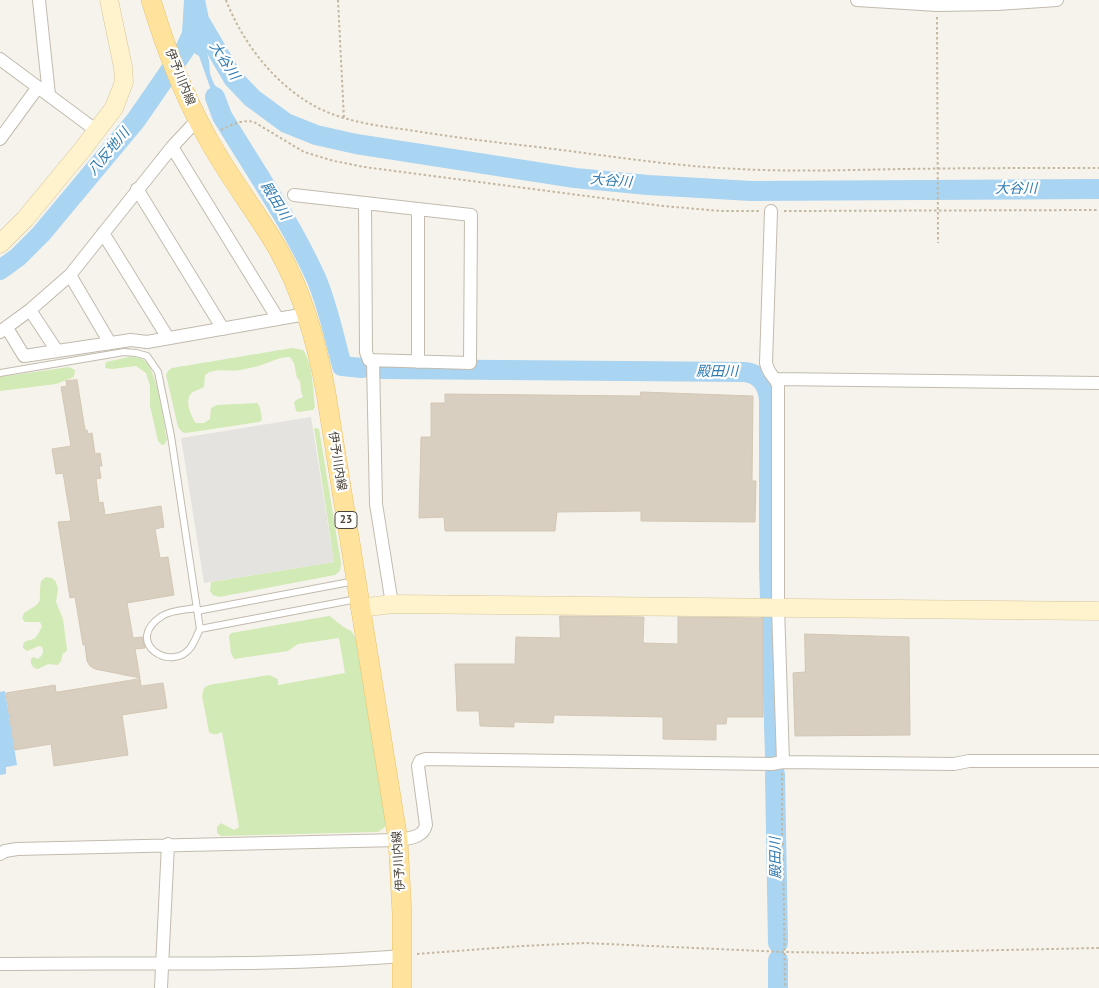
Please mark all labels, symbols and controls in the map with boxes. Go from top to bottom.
water label: 大谷川 [206,39,242,83]
street label: 伊予川内線 [162,46,198,108]
water label: 八反地川 [85,125,133,179]
water label: 大谷川 [589,171,633,191]
water label: 殿田川 [257,179,293,223]
water label: 大谷川 [995,181,1037,197]
water label: 殿田川 [696,364,738,380]
street label: 伊予川内線 [325,430,349,492]
road number: 23 [335,512,357,528]
street label: 伊予川内線 [390,831,408,891]
water label: 殿田川 [767,837,785,879]

